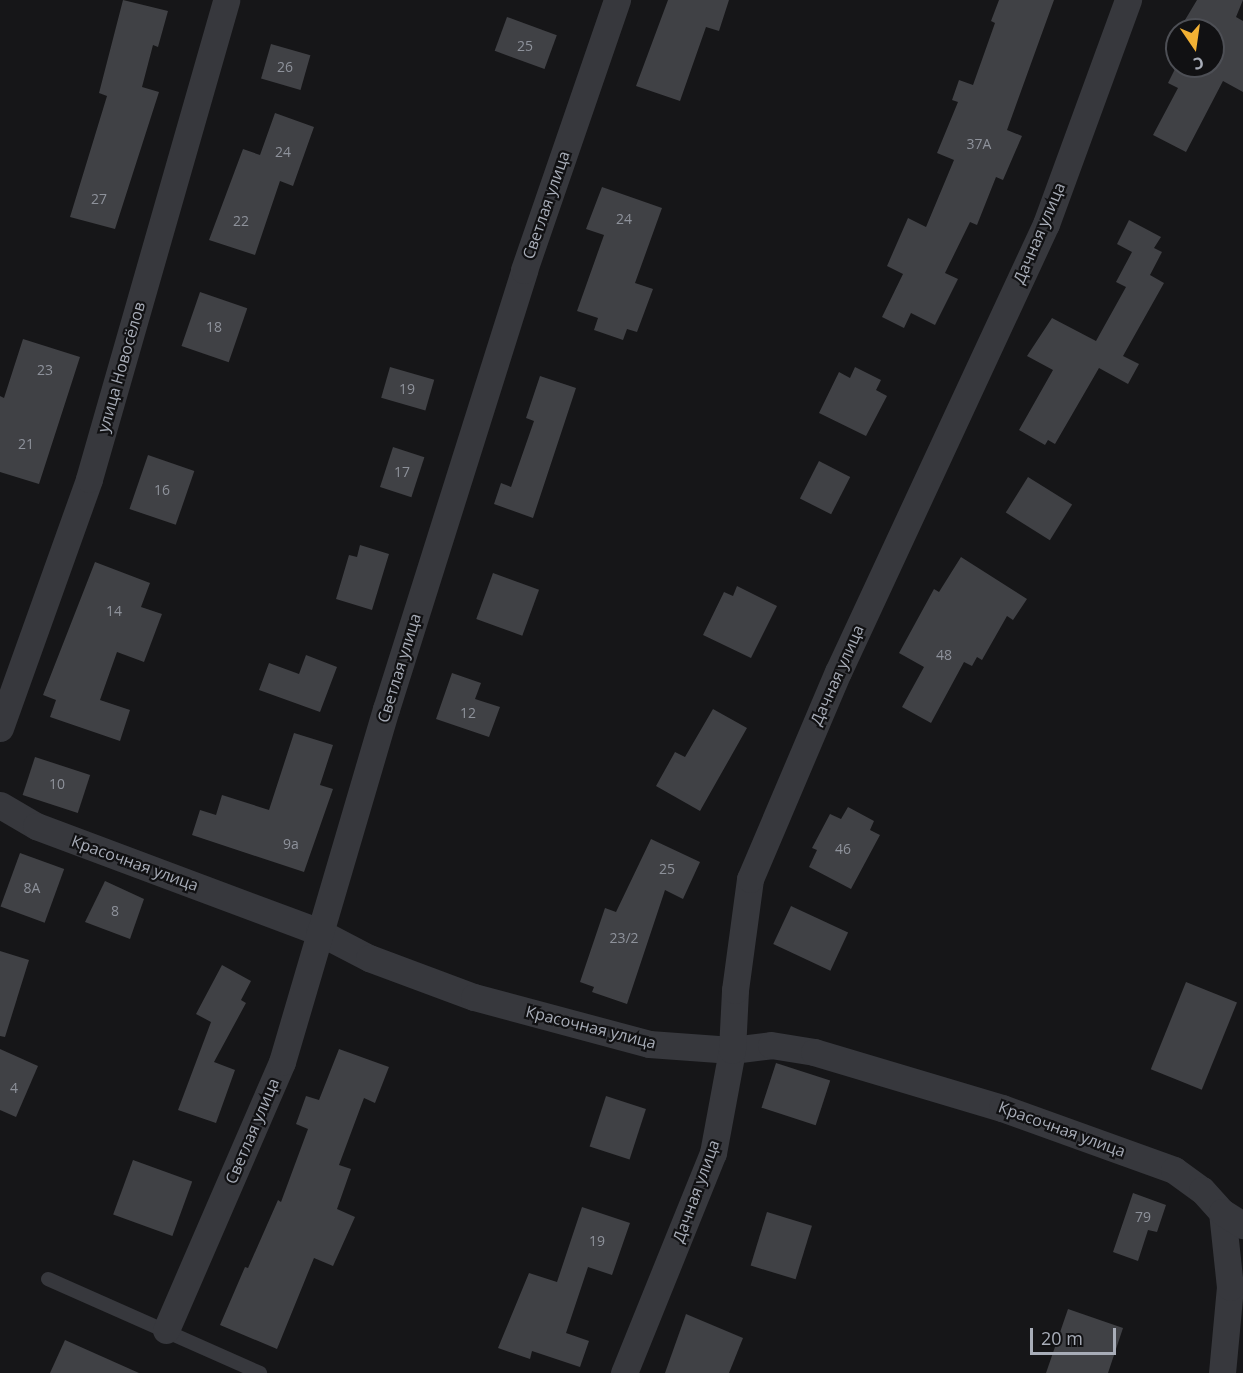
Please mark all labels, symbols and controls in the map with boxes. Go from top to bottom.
north arrow [1165,18,1225,78]
house number: 25 [517,38,533,54]
text: С [1191,52,1206,75]
house number: 26 [277,59,293,75]
house number: 37А [967,136,991,152]
house number: 24 [275,144,291,160]
street label: Светлая улица [519,148,573,262]
street label: Дачная улица [1009,180,1069,286]
house number: 27 [91,191,107,207]
house number: 24 [616,211,632,227]
house number: 22 [233,213,249,229]
street label: улица Новосёлов [93,299,149,435]
house number: 18 [206,319,222,335]
house number: 23 [37,362,53,378]
house number: 19 [399,381,415,397]
house number: 21 [18,436,34,452]
house number: 17 [394,464,410,480]
house number: 16 [154,482,170,498]
house number: 14 [106,603,122,619]
street label: Светлая улица [373,611,425,725]
street label: Дачная улица [806,622,868,728]
house number: 48 [936,647,952,663]
house number: 12 [460,705,476,721]
house number: 10 [49,776,65,792]
street label: Красочная улица [69,831,201,895]
house number: 9а [283,836,299,852]
house number: 46 [835,841,851,857]
house number: 25 [659,861,675,877]
house number: 8А [24,880,40,896]
house number: 8 [111,903,119,919]
house number: 23/2 [609,930,639,946]
street label: Красочная улица [524,1002,658,1052]
street label: Светлая улица [221,1075,283,1187]
house number: 4 [10,1080,18,1096]
street label: Красочная улица [996,1097,1128,1161]
street label: Дачная улица [669,1137,723,1245]
house number: 79 [1135,1209,1151,1225]
house number: 19 [589,1233,605,1249]
scale bar [1033,1316,1118,1354]
text: 20 m [1041,1326,1083,1350]

